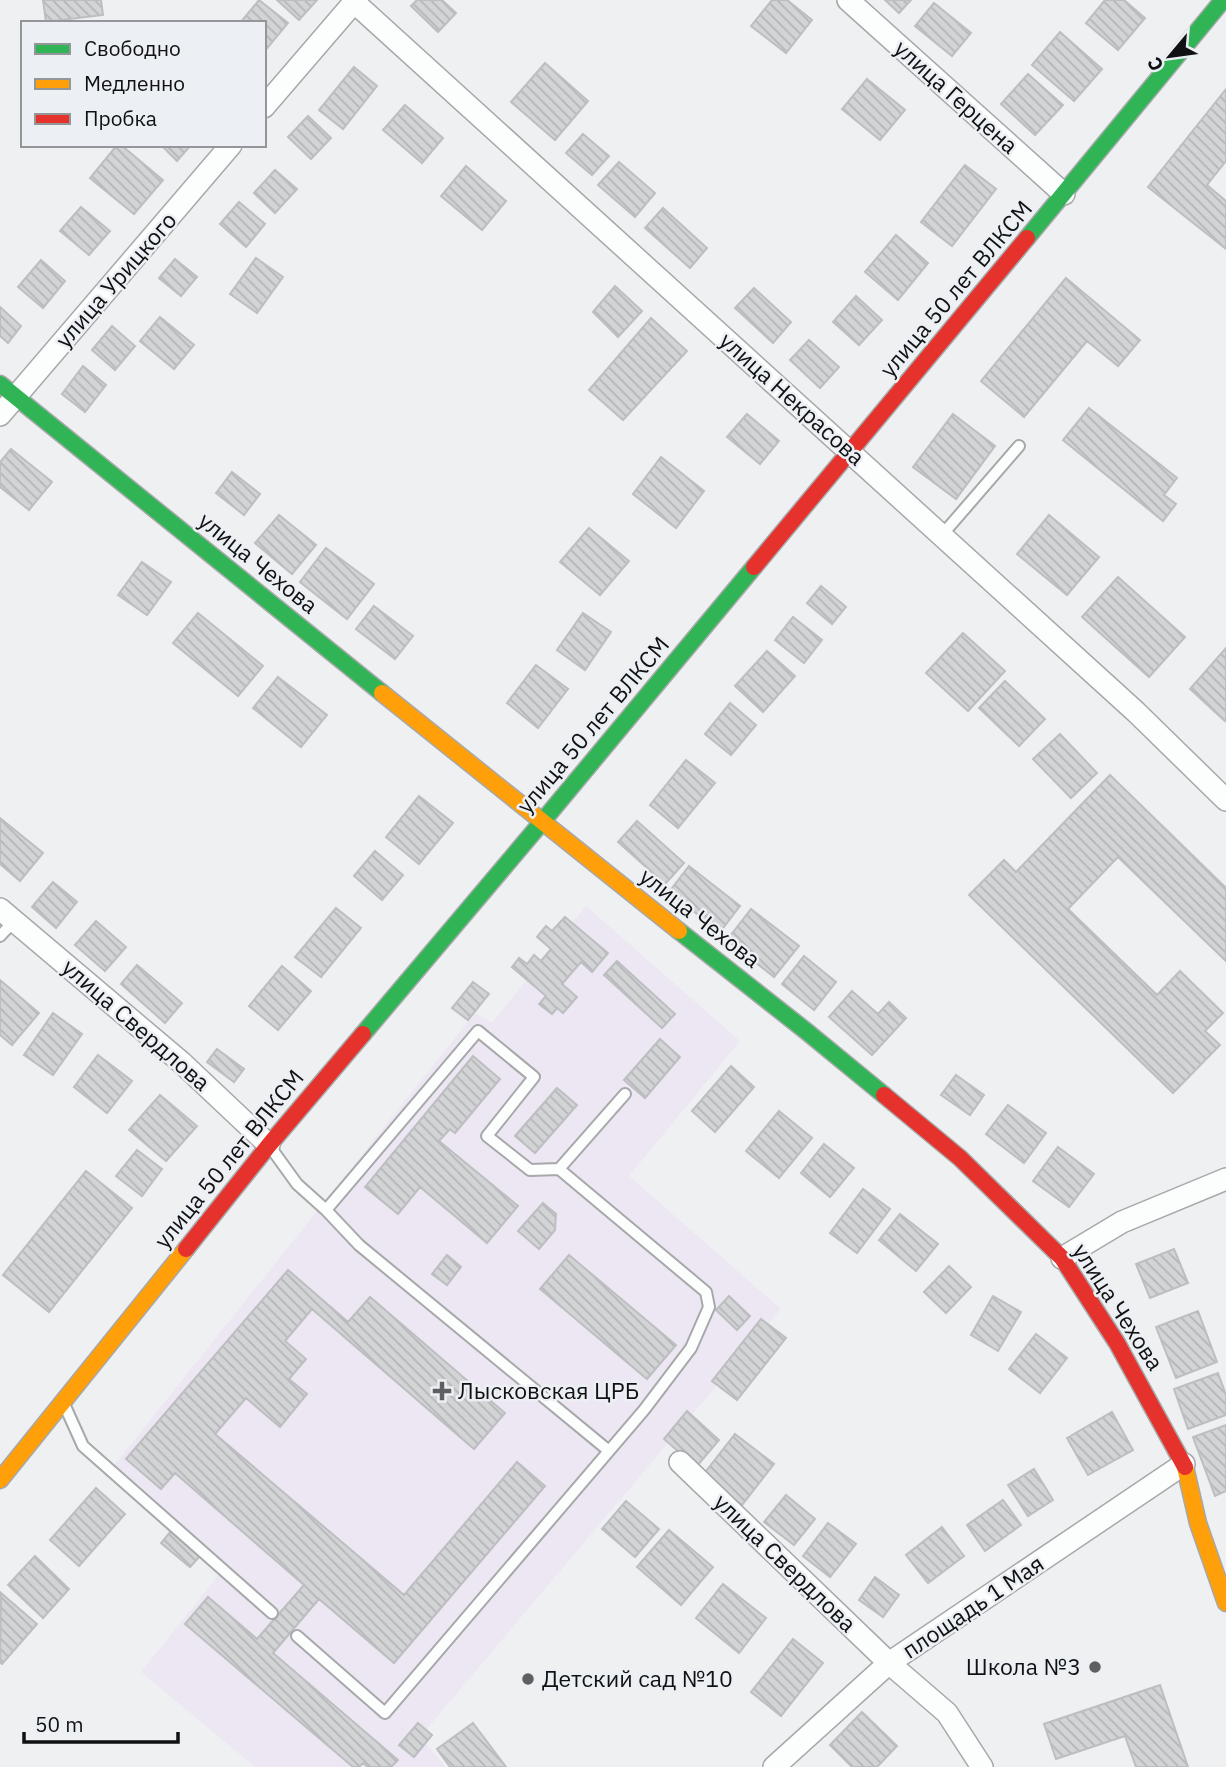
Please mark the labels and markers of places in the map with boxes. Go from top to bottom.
place label: Лысковская ЦРБ [458,1375,639,1405]
marker: Лысковская ЦРБ [432,1381,452,1401]
place label: Школа №3 [966,1651,1081,1681]
marker: Школа №3 [1087,1659,1103,1675]
place label: Детский сад №10 [542,1663,733,1693]
marker: Детский сад №10 [520,1671,536,1687]

